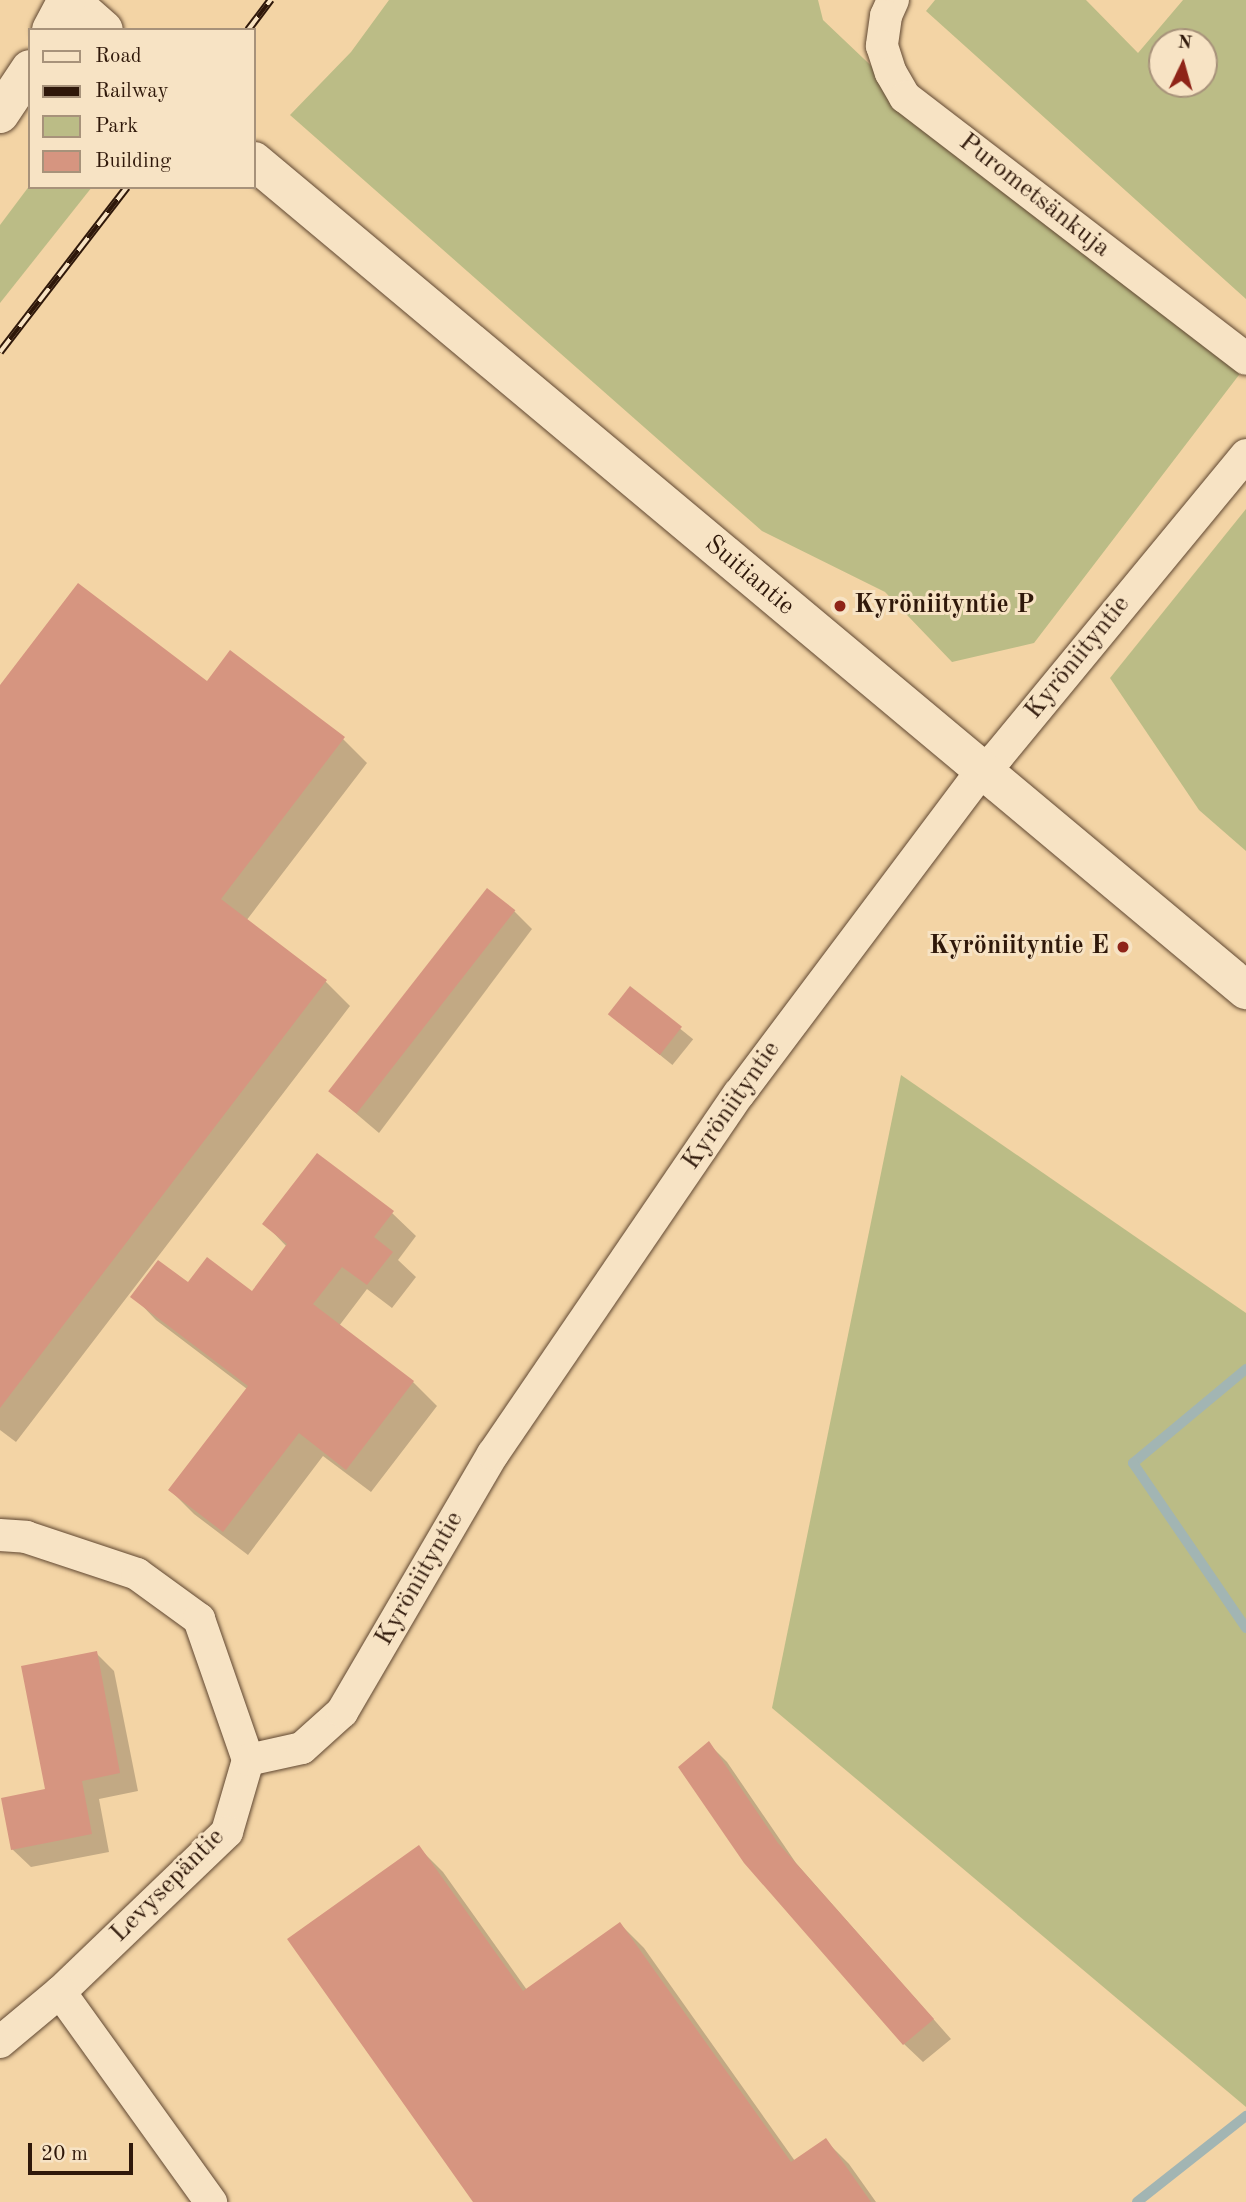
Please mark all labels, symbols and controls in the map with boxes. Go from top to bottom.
legend [28,28,256,189]
north arrow [1148,28,1218,98]
text: N [1177,33,1193,54]
text: Road [95,46,142,67]
text: Railway [95,81,169,102]
text: Park [95,116,138,137]
street label: Purometsänkuja [952,127,1116,265]
text: Building [95,151,171,172]
street label: Suitiantie [698,529,800,623]
place label: Kyröniityntie P [854,590,1034,622]
street label: Kyröniityntie [1019,590,1137,726]
marker: Kyröniityntie P [832,598,848,614]
place label: Kyröniityntie E [929,931,1109,963]
marker: Kyröniityntie E [1115,939,1131,955]
street label: Kyröniityntie [676,1036,788,1176]
street label: Kyröniityntie [369,1506,471,1652]
street label: Levysepäntie [104,1822,232,1950]
scale bar [32,2128,136,2172]
text: 20 m [41,2144,88,2165]

